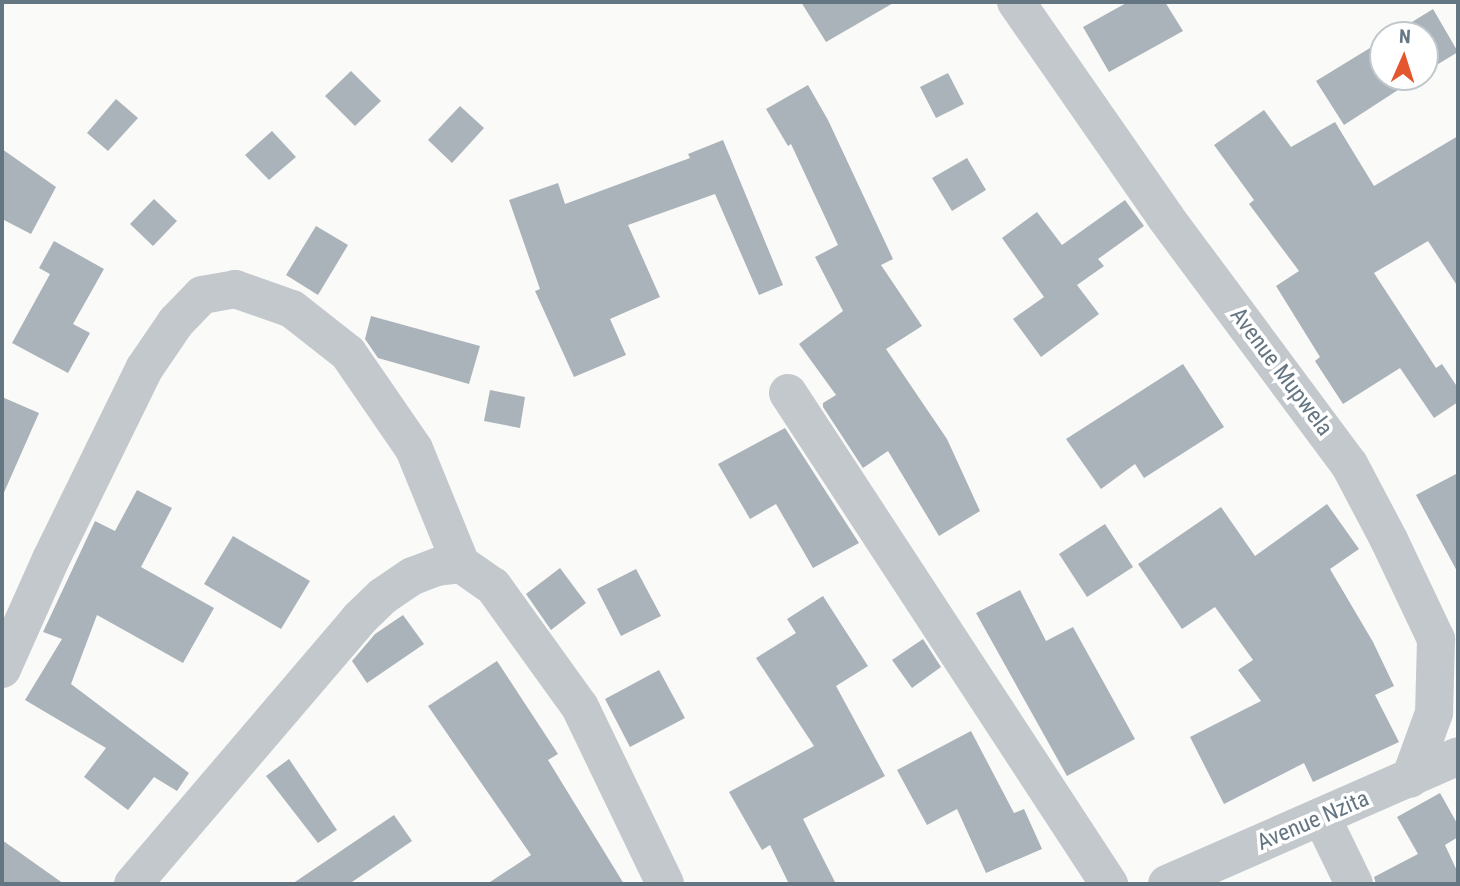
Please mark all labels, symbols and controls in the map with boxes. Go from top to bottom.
north arrow [1369,21,1439,91]
text: N [1399,25,1411,48]
street label: Avenue Mupwela [1224,302,1338,442]
street label: Avenue Nzita [1253,785,1373,857]

